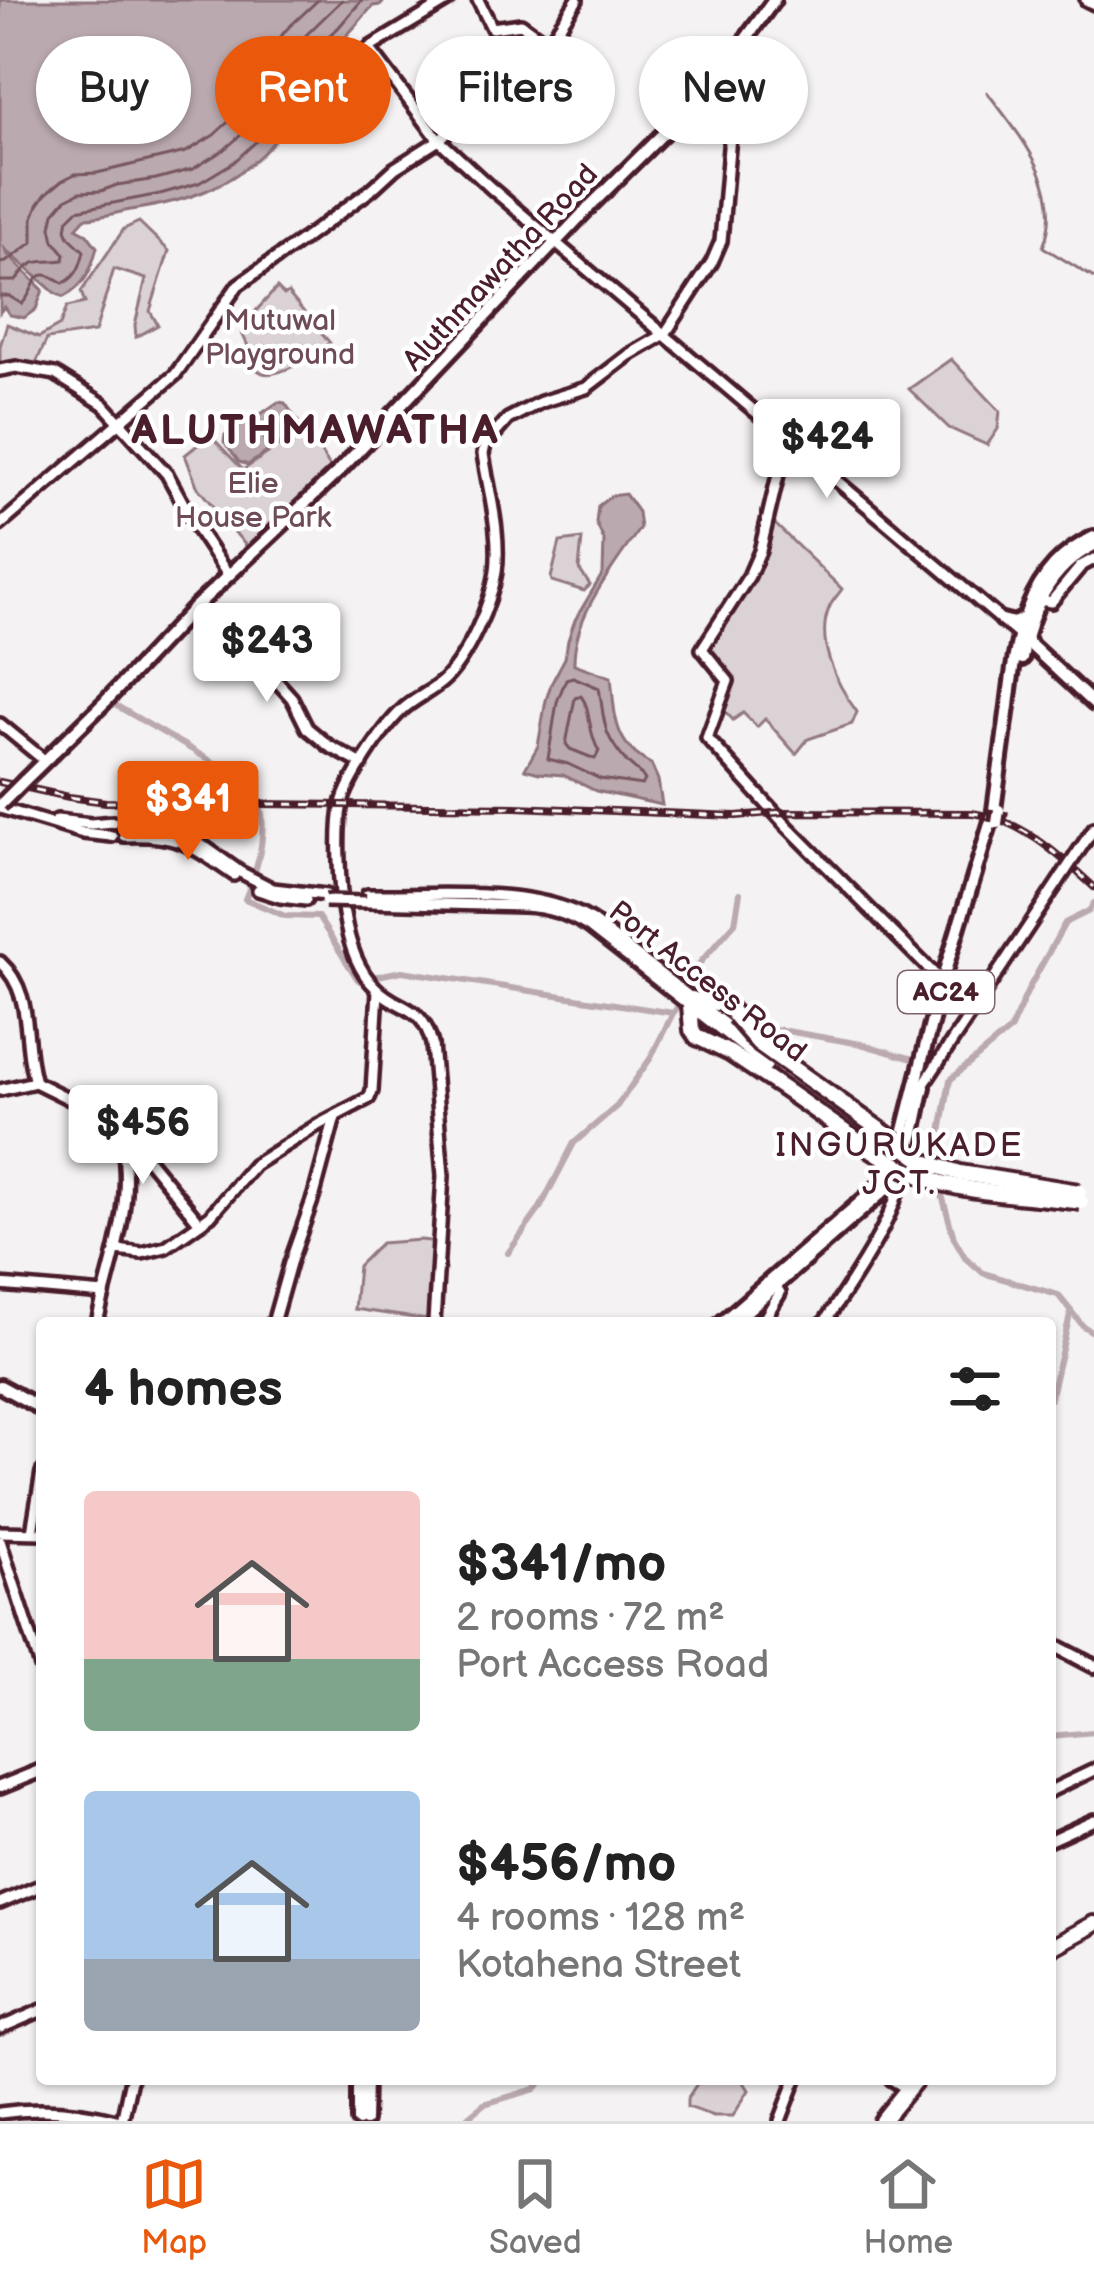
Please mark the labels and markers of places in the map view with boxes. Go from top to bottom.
pin: $424 [756,399,898,501]
pin: $243 [196,603,338,705]
pin: $341 [117,761,259,863]
pin: $456 [72,1085,214,1187]

